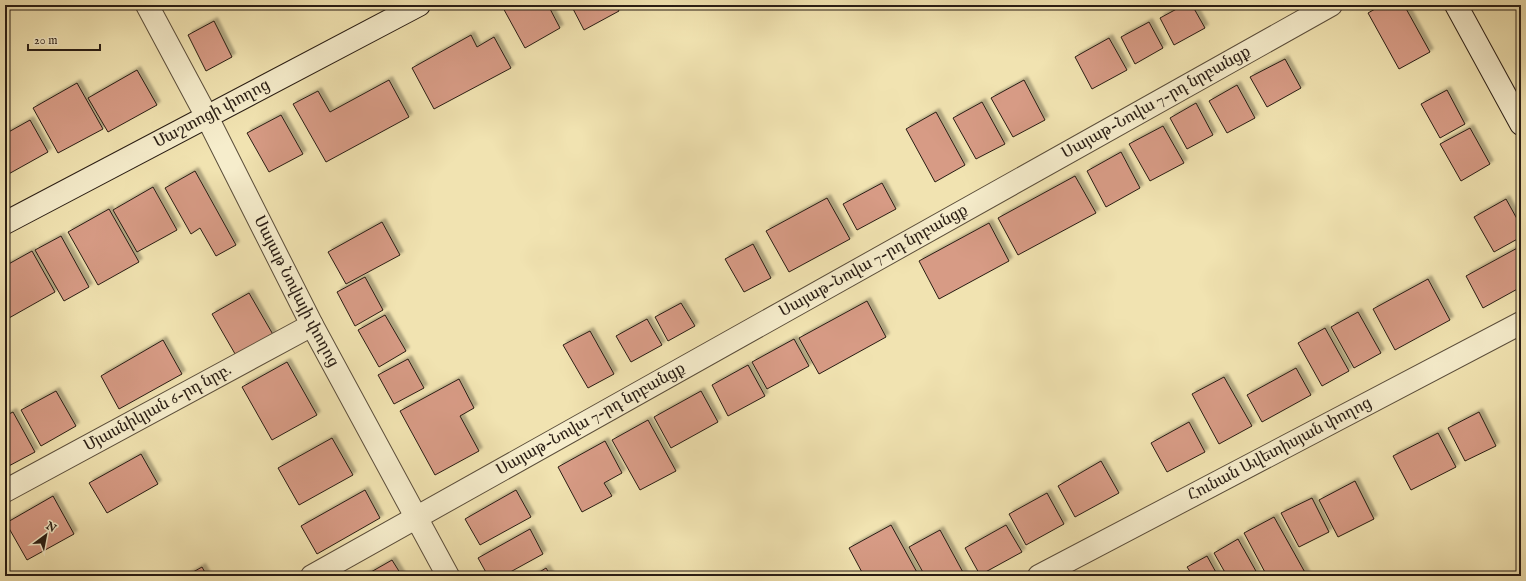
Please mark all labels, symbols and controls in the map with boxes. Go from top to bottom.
scale bar [28,26,100,52]
text: 20 m [34,33,57,48]
street label: Սայաթ-Նովա 7-րդ նրբանցք [1059,42,1254,164]
street label: Մաշտոցի փողոց [151,75,273,153]
street label: Սայաթ-Նովա 7-րդ նրբանցք [776,200,972,322]
street label: Սայաթ Նովայի փողոց [249,213,343,371]
street label: Սայաթ-Նովա 7-րդ նրբանցք [493,359,689,480]
street label: Մյասնիկյան 6-րդ նրբ. [81,360,235,456]
street label: Հունան Ավետիսյան փողոց [1184,393,1375,506]
north arrow [26,515,66,555]
text: N [42,518,59,536]

